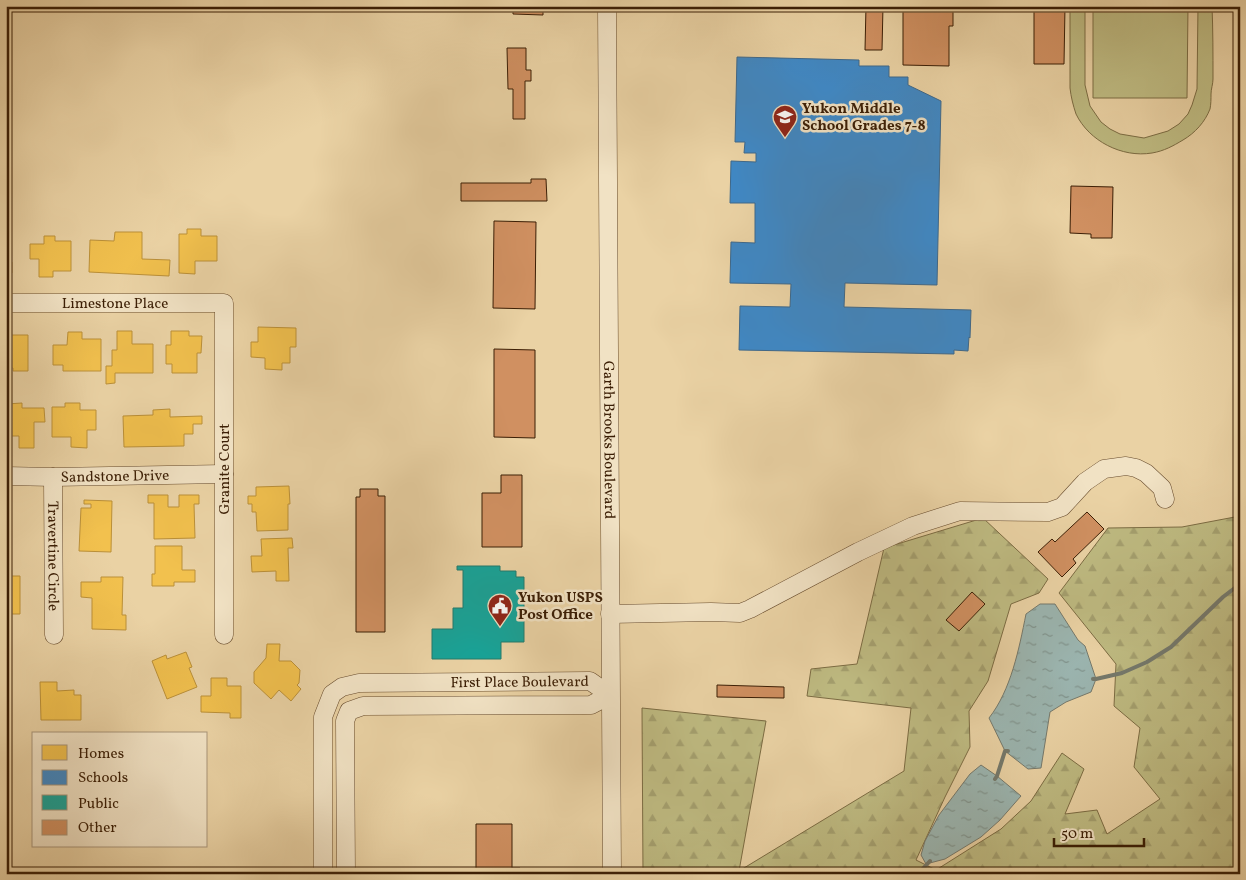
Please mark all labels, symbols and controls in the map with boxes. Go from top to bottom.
place label: Yukon Middle School Grades 7-8 [802,99,926,137]
school or university icon: Yukon Middle School Grades 7-8 [772,104,798,138]
street label: Limestone Place [62,294,168,315]
street label: Garth Brooks Boulevard [597,361,619,519]
street label: Granite Court [215,423,236,515]
street label: Sandstone Drive [61,466,169,489]
street label: Travertine Circle [41,501,63,611]
place label: Yukon USPS Post Office [518,588,603,626]
public building icon: Yukon USPS Post Office [487,593,513,627]
street label: First Place Boulevard [450,672,589,694]
legend [32,732,208,848]
text: Homes [78,744,124,765]
text: Schools [78,768,128,789]
text: Public [78,794,119,815]
scale bar [1054,815,1144,847]
text: Other [78,818,117,839]
text: 50 m [1061,824,1093,845]

